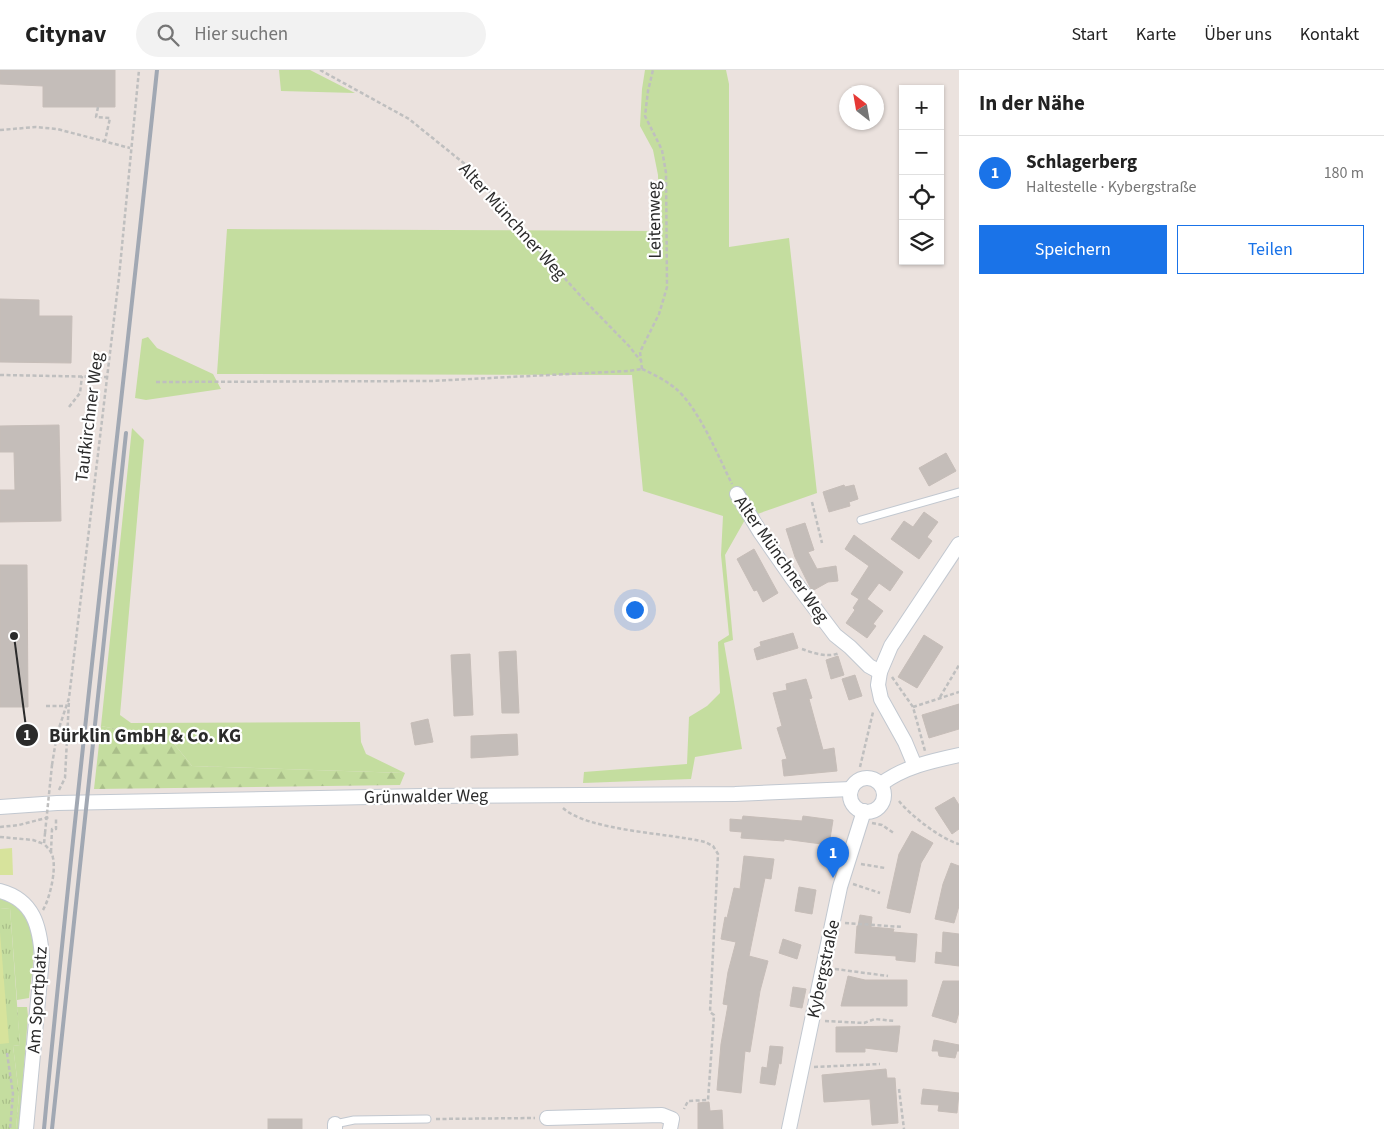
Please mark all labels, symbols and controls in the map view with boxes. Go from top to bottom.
search box [136,12,486,57]
text: Citynav [25,17,106,52]
icon: search [154,21,182,49]
text: Hier suchen [194,21,288,48]
text: Start [1071,22,1108,47]
text: Karte [1136,22,1176,47]
text: Über uns [1204,22,1272,47]
text: Kontakt [1300,22,1359,47]
north arrow [839,85,884,130]
map controls [899,85,944,265]
button: + [899,85,944,130]
text: In der Nähe [979,88,1085,118]
button: − [899,130,944,175]
text: Schlagerberg [1026,149,1137,176]
street label: Alter Münchner Weg [453,157,572,286]
text: 1 [991,162,999,184]
text: 180 m [1324,162,1364,184]
button: locate [899,175,944,220]
text: Haltestelle · Kybergstraße [1026,176,1197,198]
street label: Leitenweg [641,181,668,259]
button: layers [899,220,944,265]
button: Speichern [979,225,1167,274]
button: Teilen [1177,225,1364,274]
street label: Taufkirchner Weg [69,351,110,483]
street label: Alter Münchner Weg [728,491,835,628]
your location [622,597,648,623]
callout: Bürklin GmbH & Co. KG [14,718,251,752]
text: Bürklin GmbH & Co. KG [49,723,241,750]
text: 1 [23,725,31,746]
street label: Grünwalder Weg [364,783,488,810]
pin: 1 [817,837,849,878]
street label: Kybergstraße [801,918,846,1021]
street label: Am Sportplatz [21,945,54,1054]

